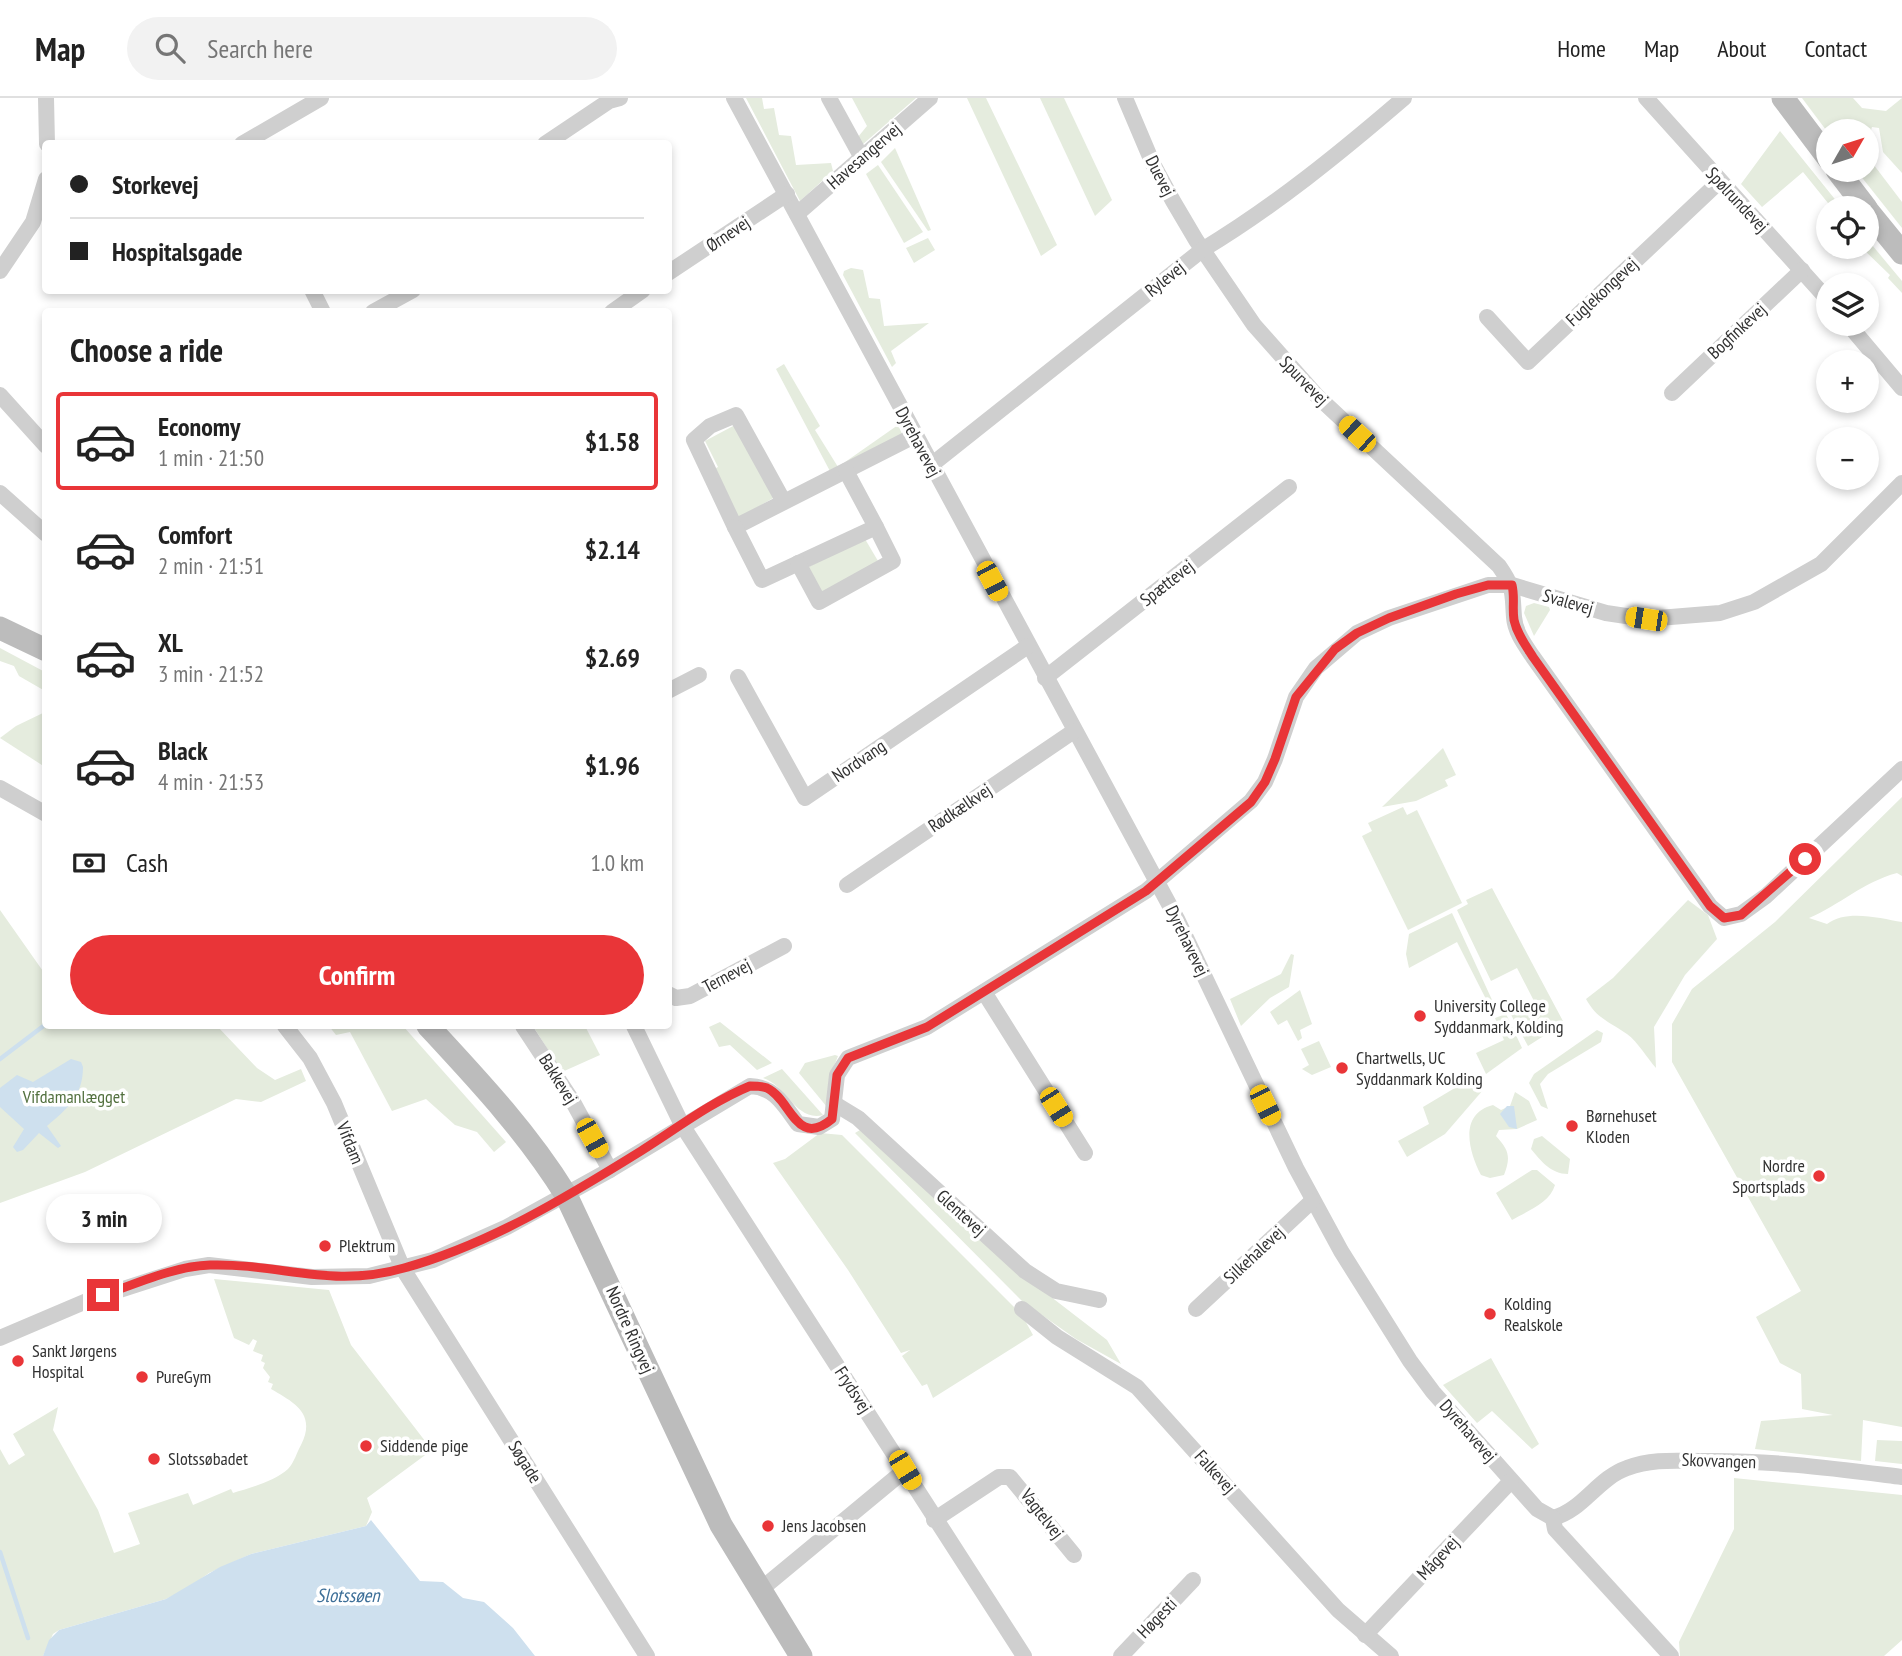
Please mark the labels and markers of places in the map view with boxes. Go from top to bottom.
place label: University College Syddanmark, Kolding [1434,994,1564,1038]
marker: University College Syddanmark, Kolding [1412,1008,1428,1024]
place label: Chartwells, UC Syddanmark Kolding [1356,1046,1483,1090]
marker: Chartwells, UC Syddanmark Kolding [1334,1060,1350,1076]
place label: Børnehuset Kloden [1586,1104,1657,1148]
marker: Børnehuset Kloden [1564,1118,1580,1134]
place label: Nordre Sportsplads [1732,1154,1805,1198]
marker: Nordre Sportsplads [1811,1168,1827,1184]
place label: Plektrum [339,1234,395,1257]
marker: Plektrum [317,1238,333,1254]
place label: Kolding Realskole [1504,1292,1563,1336]
marker: Kolding Realskole [1482,1306,1498,1322]
place label: Sankt Jørgens Hospital [32,1339,117,1383]
marker: Sankt Jørgens Hospital [10,1353,26,1369]
place label: PureGym [156,1365,211,1388]
marker: PureGym [134,1369,150,1385]
place label: Siddende pige [380,1434,469,1457]
marker: Siddende pige [358,1438,374,1454]
place label: Slotssøbadet [168,1447,248,1470]
marker: Slotssøbadet [146,1451,162,1467]
place label: Jens Jacobsen [781,1514,866,1537]
marker: Jens Jacobsen [760,1518,776,1534]

